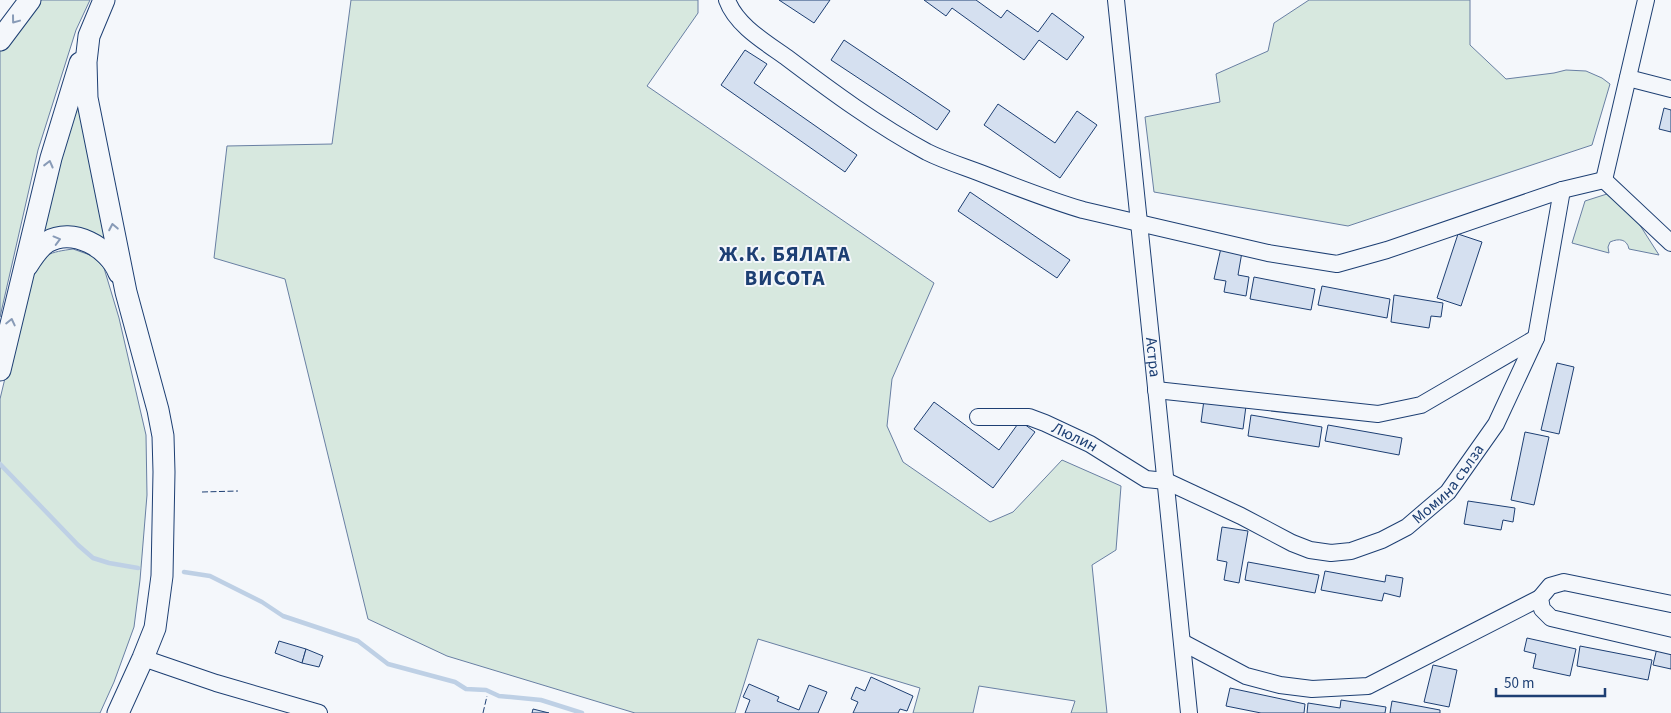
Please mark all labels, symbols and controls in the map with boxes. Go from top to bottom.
one-way arrow [12,14,21,24]
one-way arrow [44,161,54,169]
one-way arrow [108,222,118,231]
one-way arrow [52,235,60,245]
district label: Ж.К. БЯЛАТА ВИСОТА [719,239,851,293]
one-way arrow [5,318,16,327]
street label: Астра [1140,336,1166,378]
street label: Люлин [1048,417,1102,457]
street label: Момина сълза [1407,440,1489,529]
scale bar [1496,666,1605,698]
text: 50 m [1504,673,1534,694]

